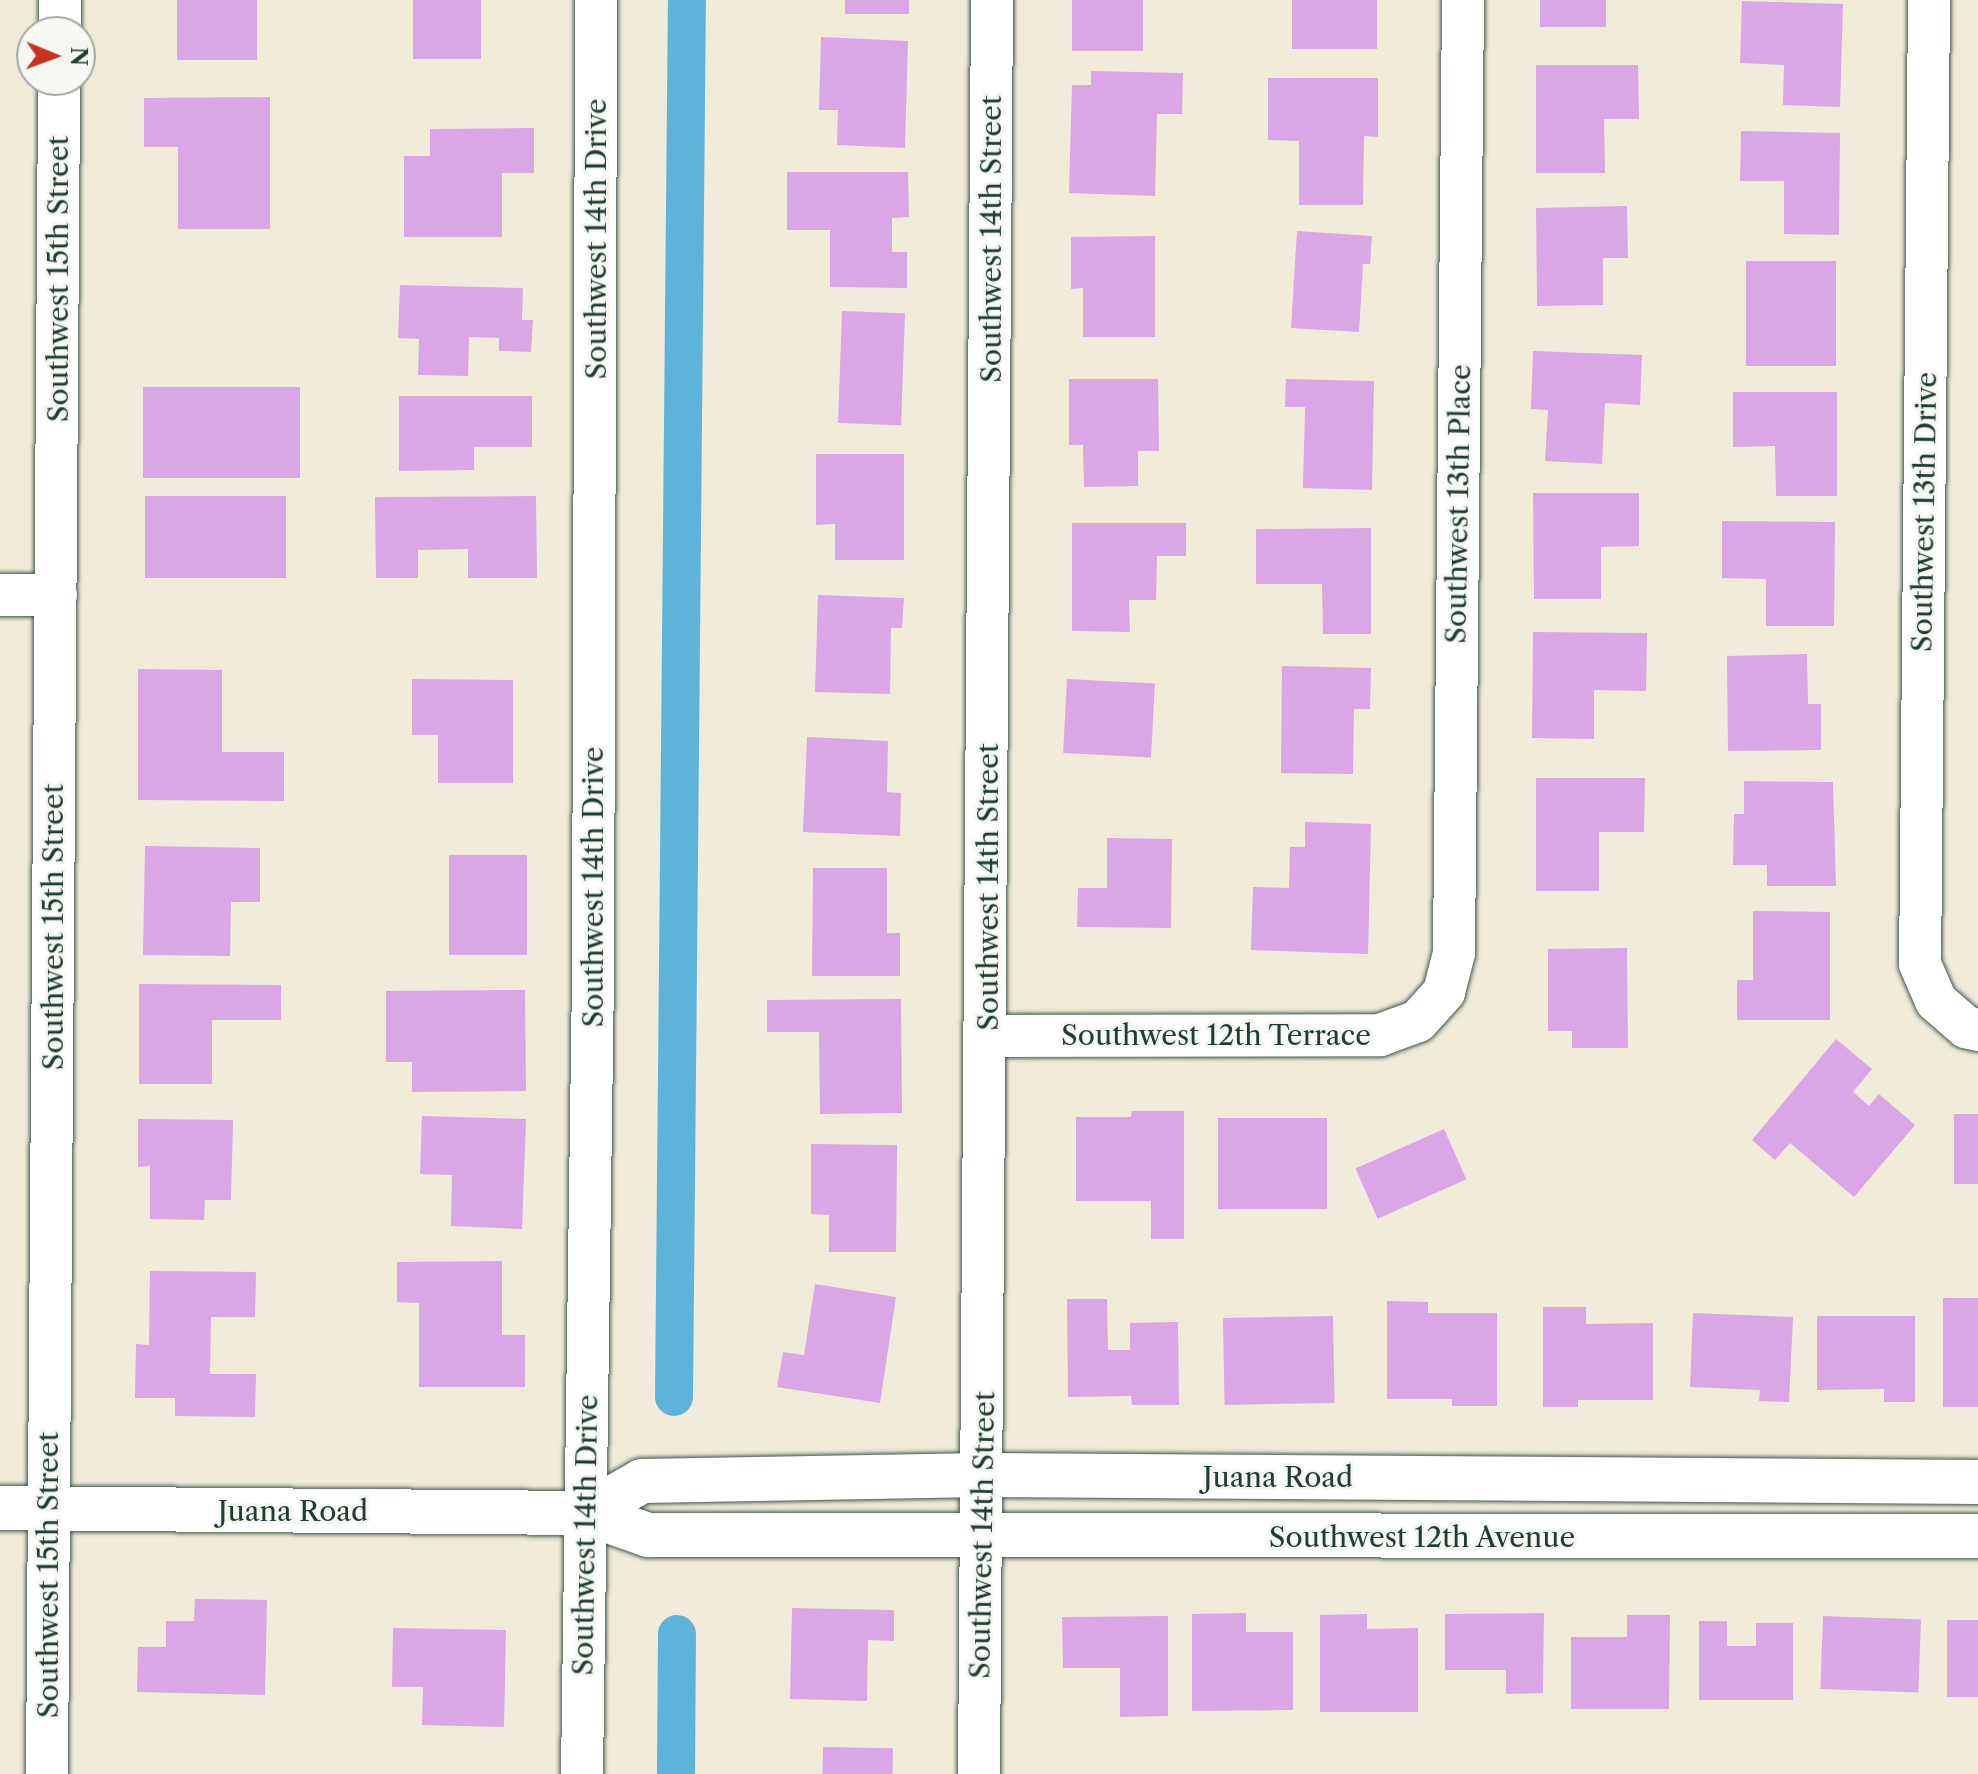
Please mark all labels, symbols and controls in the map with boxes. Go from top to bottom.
north arrow [16,16,96,96]
text: N [65,47,92,66]
street label: Southwest 14th Street [974,95,1008,383]
street label: Southwest 14th Drive [579,99,613,379]
street label: Southwest 15th Street [41,136,75,422]
street label: Southwest 13th Place [1439,364,1477,644]
street label: Southwest 13th Drive [1905,372,1943,652]
street label: Southwest 14th Street [971,743,1005,1031]
street label: Southwest 14th Drive [576,747,610,1027]
street label: Southwest 15th Street [36,784,70,1070]
street label: Southwest 12th Terrace [1061,1018,1371,1052]
street label: Southwest 14th Street [963,1391,1001,1679]
street label: Southwest 14th Drive [566,1394,604,1676]
street label: Southwest 15th Street [31,1432,65,1718]
street label: Juana Road [1203,1460,1353,1494]
street label: Juana Road [218,1494,368,1528]
street label: Southwest 12th Avenue [1268,1520,1576,1554]

